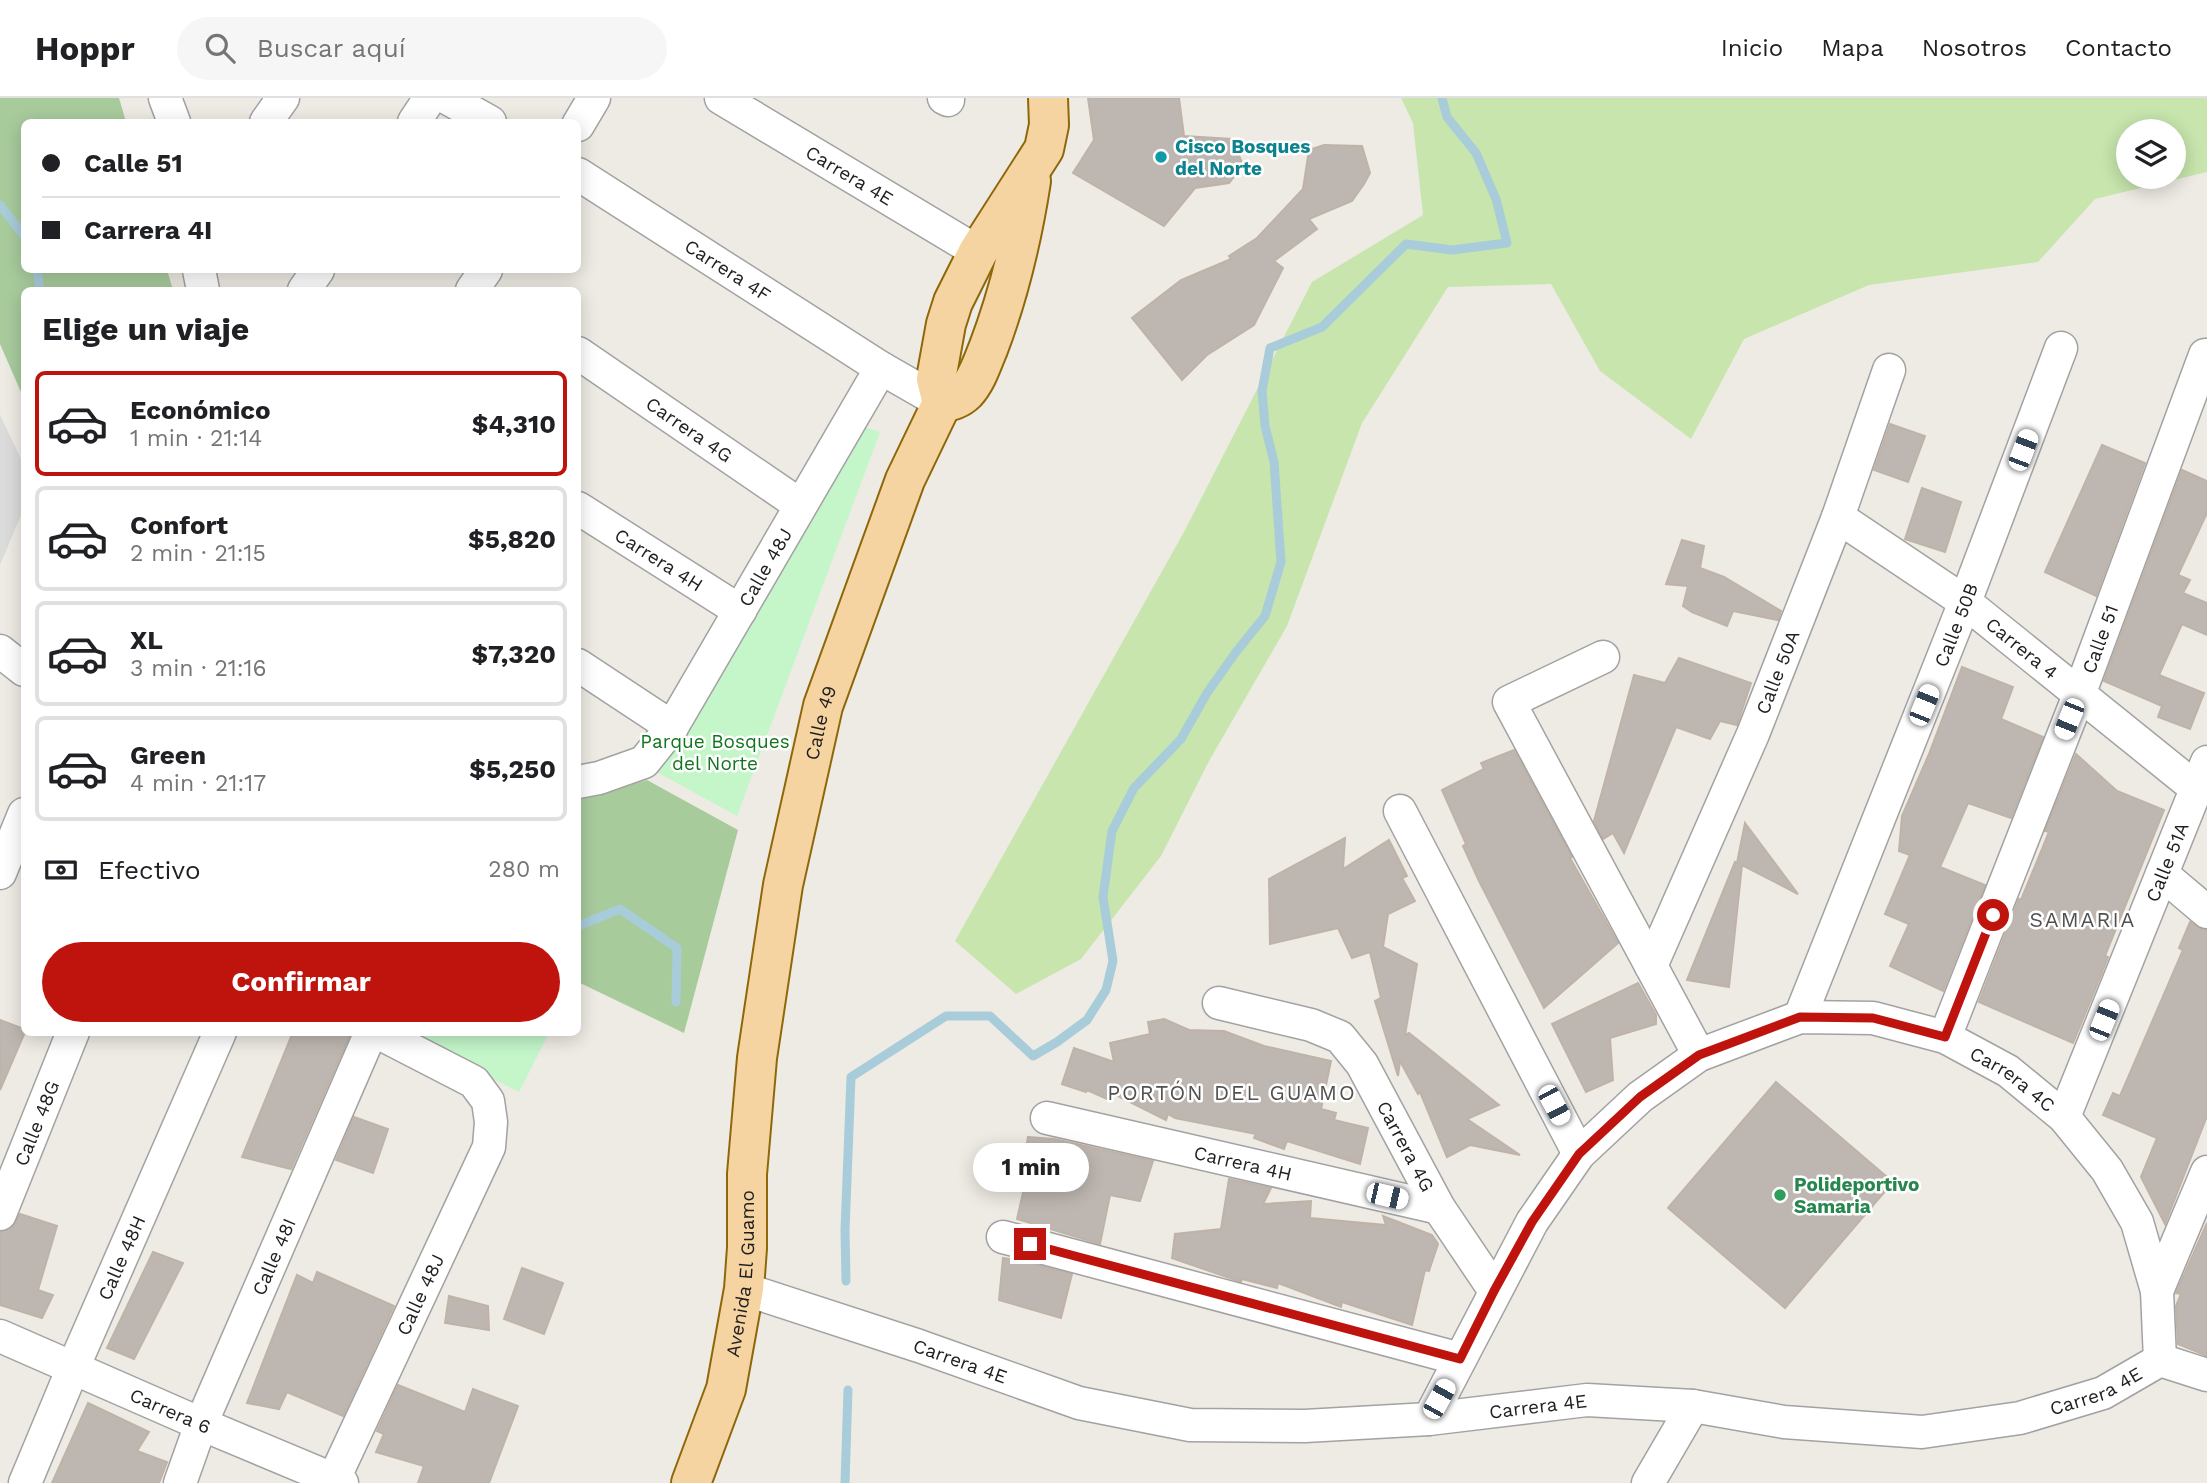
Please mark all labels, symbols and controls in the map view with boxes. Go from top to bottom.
search box [177,17,667,80]
text: Hoppr [35,29,135,68]
icon: search [201,29,239,67]
text: Buscar aquí [257,33,406,63]
text: Inicio [1721,34,1783,62]
text: Mapa [1821,34,1884,62]
text: Nosotros [1922,34,2027,62]
text: Contacto [2065,34,2172,62]
map controls [2116,119,2186,189]
button: layers [2116,119,2186,189]
place label: Cisco Bosques del Norte [1175,135,1310,180]
street label: Carrera 4E [802,140,898,210]
text: Calle 51 [84,148,183,178]
marker: Cisco Bosques del Norte [1153,149,1169,165]
text: Carrera 4I [84,215,212,245]
street label: Carrera 4F [681,234,775,306]
text: Elige un viaje [42,310,249,348]
icon: car [46,392,109,455]
street label: Carrera 4G [642,392,737,467]
text: Económico [130,395,271,425]
text: $4,310 [472,409,556,439]
text: 1 min · 21:14 [130,425,262,452]
car [2006,427,2041,473]
icon: car [46,507,109,570]
text: Confort [130,510,228,540]
street label: Carrera 4H [611,523,707,596]
text: $5,820 [468,524,556,554]
street label: Calle 48J [733,524,797,610]
text: 2 min · 21:15 [130,540,266,567]
street label: Calle 50B [1929,580,1983,670]
street label: Calle 51 [2077,602,2123,677]
street label: Carrera 4 [1981,612,2063,684]
icon: car [46,622,109,685]
text: XL [130,625,163,655]
street label: Calle 50A [1750,626,1804,717]
text: $7,320 [471,639,556,669]
text: 3 min · 21:16 [130,655,267,682]
street label: Calle 49 [800,682,841,762]
car [1907,682,1942,728]
car [2052,696,2087,742]
park label: Parque Bosques del Norte [640,730,790,775]
icon: car [46,737,109,800]
text: Green [130,740,206,770]
text: $5,250 [469,754,556,784]
text: 4 min · 21:17 [130,770,266,797]
street label: Calle 51A [2140,818,2193,905]
icon: cash [42,851,80,889]
text: Efectivo [98,855,201,885]
text: 280 m [488,856,560,883]
route start [1977,899,2009,931]
district label: SAMARIA [2030,907,2136,932]
button: Confirmar [42,942,560,1022]
car [2087,997,2122,1043]
street label: Carrera 4C [1966,1041,2060,1116]
street label: Calle 48G [9,1077,64,1169]
district label: PORTÓN DEL GUAMO [1107,1080,1357,1105]
car [1535,1082,1574,1128]
street label: Carrera 4G [1372,1097,1440,1196]
street label: Carrera 4H [1192,1141,1294,1185]
callout: 1 min [972,1142,1088,1192]
text: 1 min [1001,1154,1061,1181]
place label: Polideportivo Samaria [1794,1173,1919,1218]
car [1365,1181,1410,1211]
marker: Polideportivo Samaria [1772,1187,1788,1203]
street label: Avenida El Guamo [720,1190,759,1359]
street label: Calle 48H [93,1212,150,1304]
street label: Calle 48I [247,1215,300,1299]
route end [1014,1228,1046,1260]
street label: Calle 48J [391,1250,449,1339]
street label: Carrera 4E [910,1333,1010,1388]
street label: Carrera 4E [2047,1361,2146,1420]
car [1420,1376,1459,1422]
street label: Carrera 6 [126,1383,214,1438]
street label: Carrera 4E [1488,1389,1588,1423]

